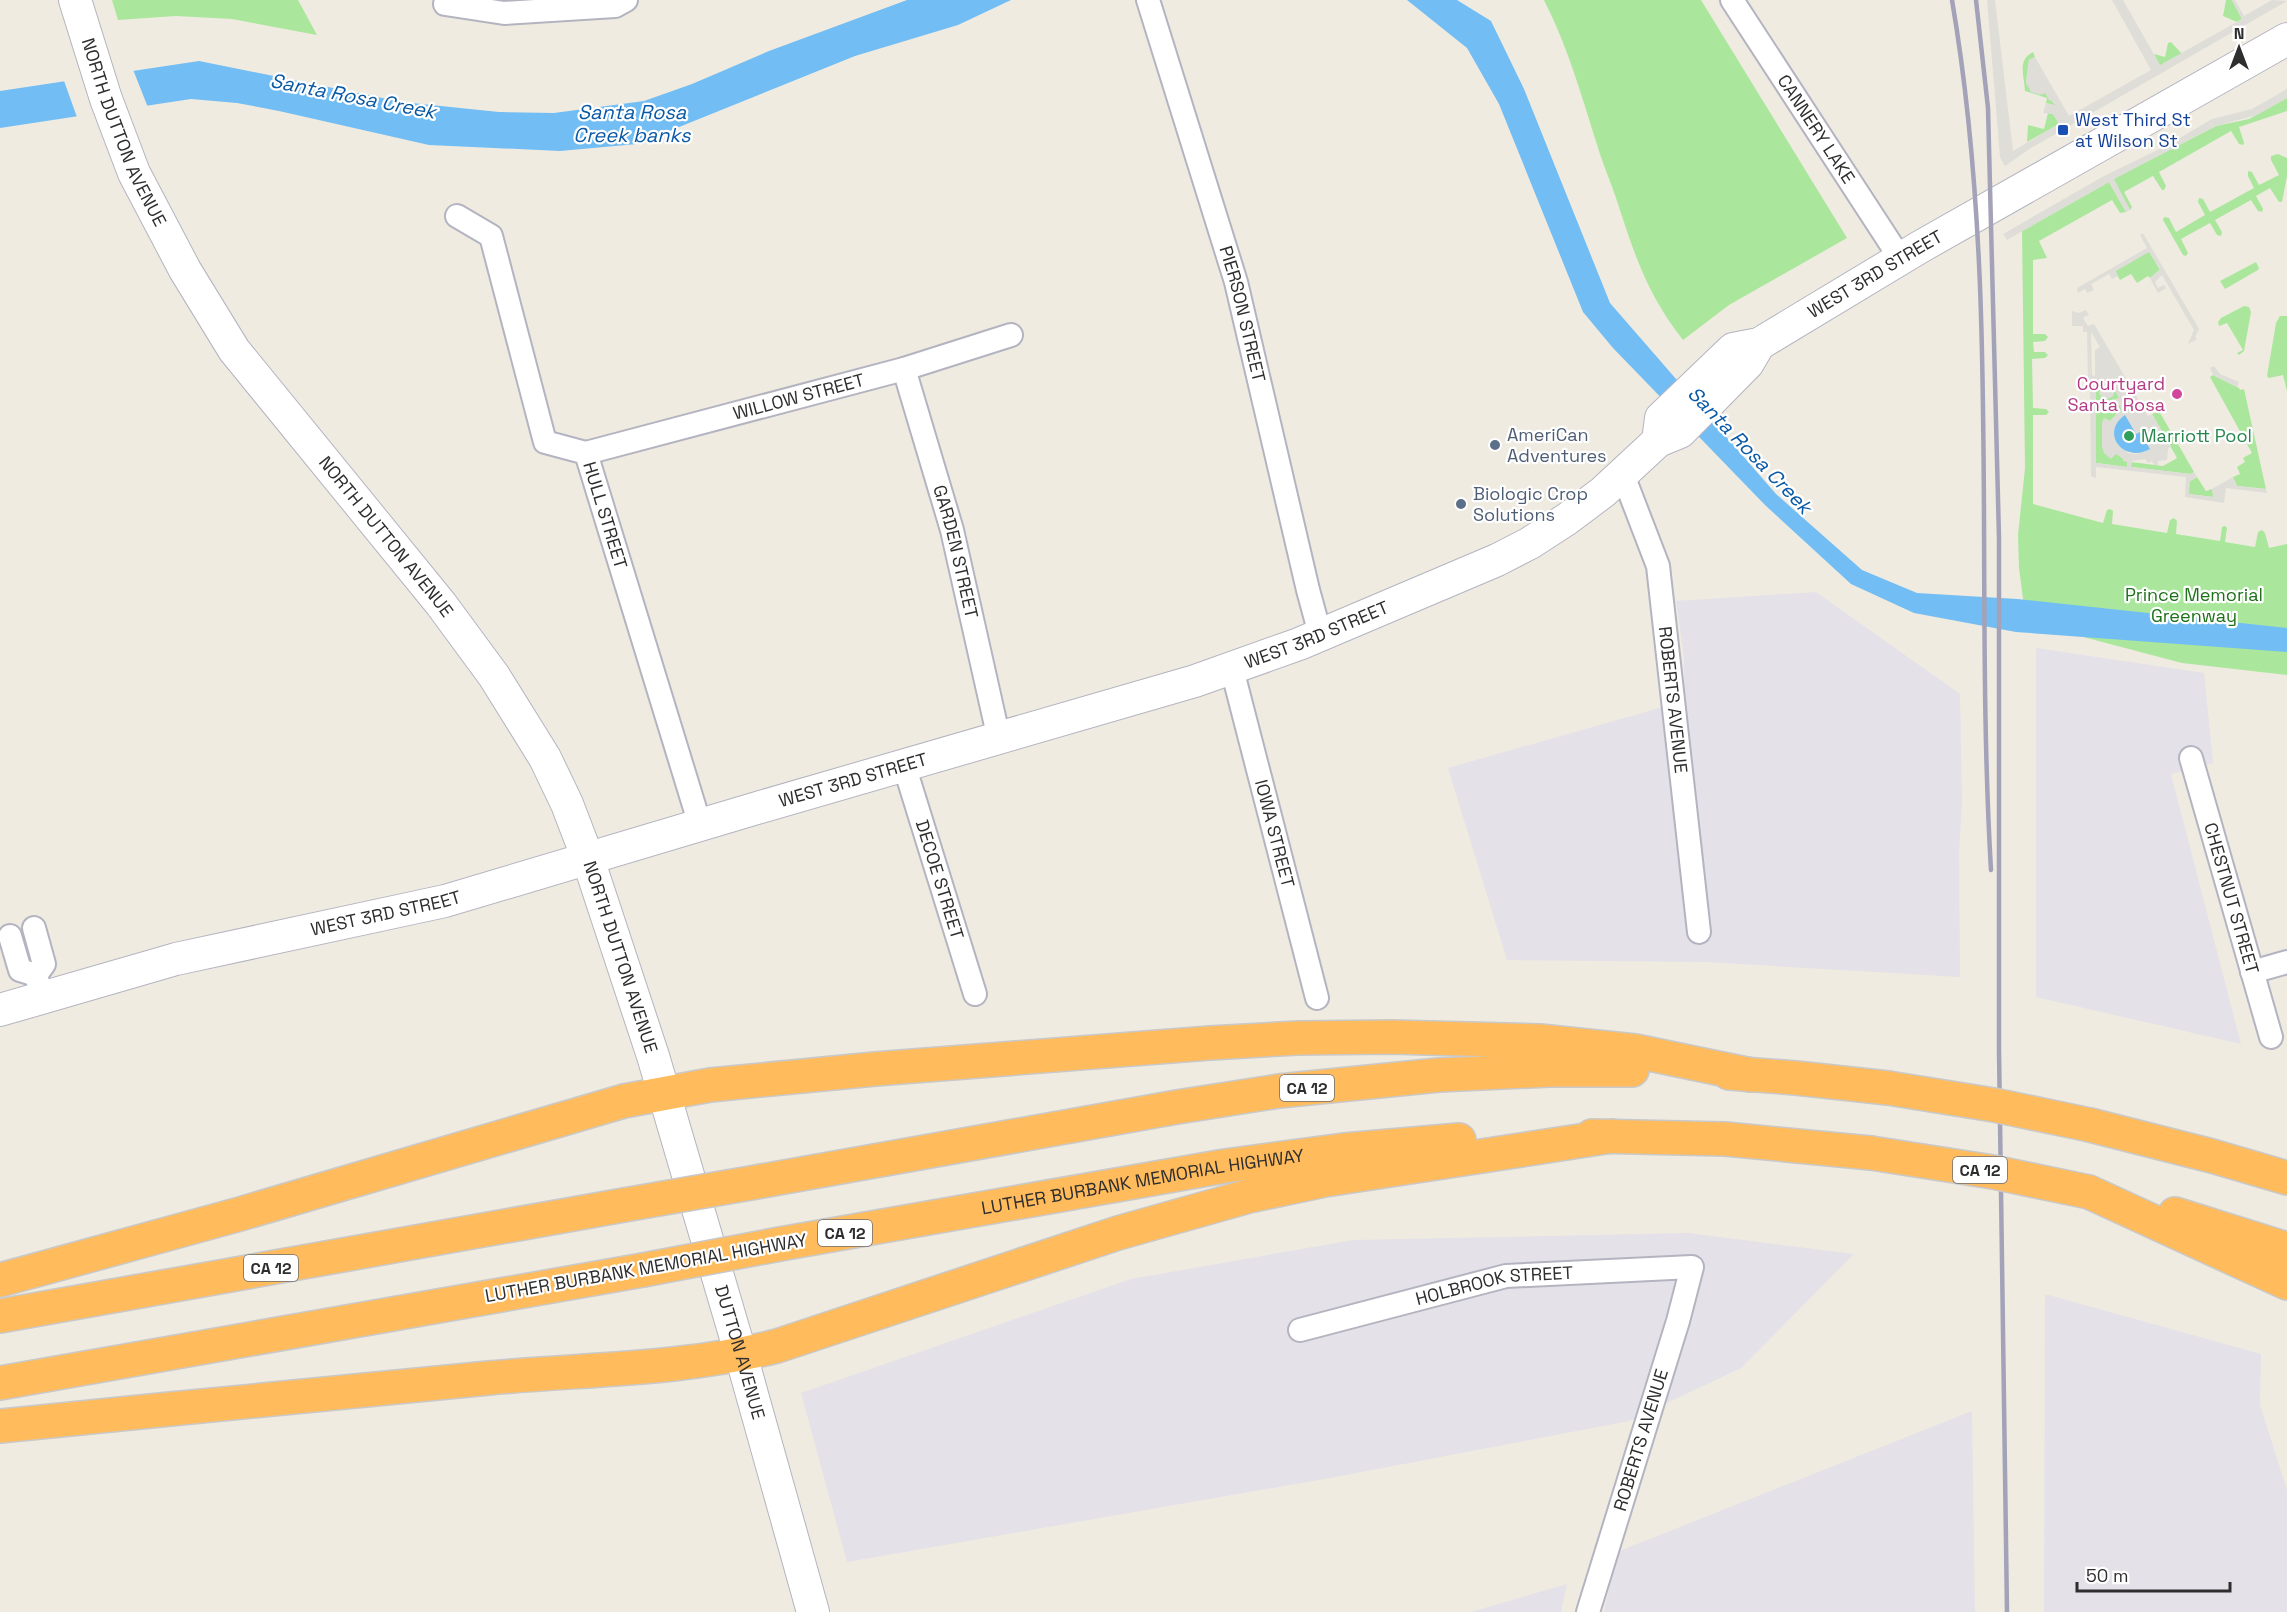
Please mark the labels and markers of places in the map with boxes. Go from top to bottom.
place label: West Third St at Wilson St [2075,108,2191,152]
marker: West Third St at Wilson St [2056,123,2070,137]
place label: Courtyard Santa Rosa [2067,372,2165,416]
marker: Courtyard Santa Rosa [2170,387,2184,401]
place label: AmeriCan Adventures [1507,423,1607,467]
place label: Marriott Pool [2141,424,2252,447]
marker: Marriott Pool [2122,429,2136,443]
marker: AmeriCan Adventures [1488,438,1502,452]
place label: Biologic Crop Solutions [1473,482,1588,526]
marker: Biologic Crop Solutions [1454,497,1468,511]

